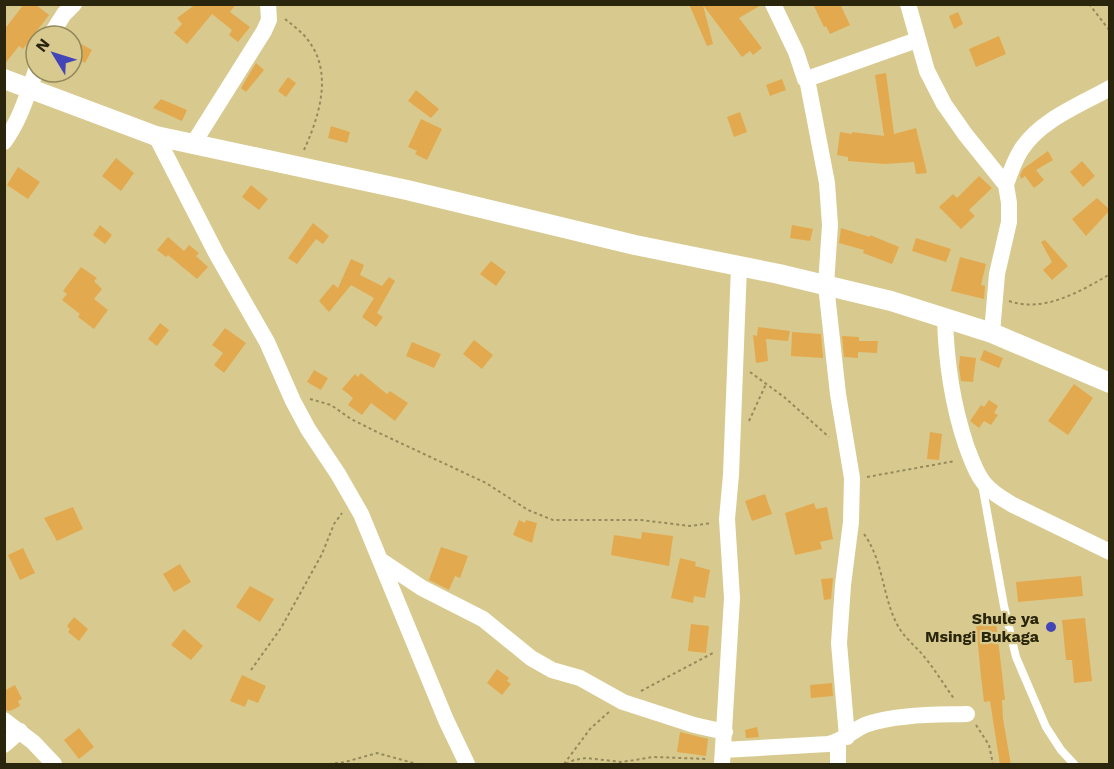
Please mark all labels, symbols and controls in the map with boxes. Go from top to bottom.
north arrow [24,24,84,84]
text: N [31,35,54,56]
place label: Shule ya Msingi Bukaga [925,609,1040,646]
marker: Shule ya Msingi Bukaga [1044,620,1058,634]

